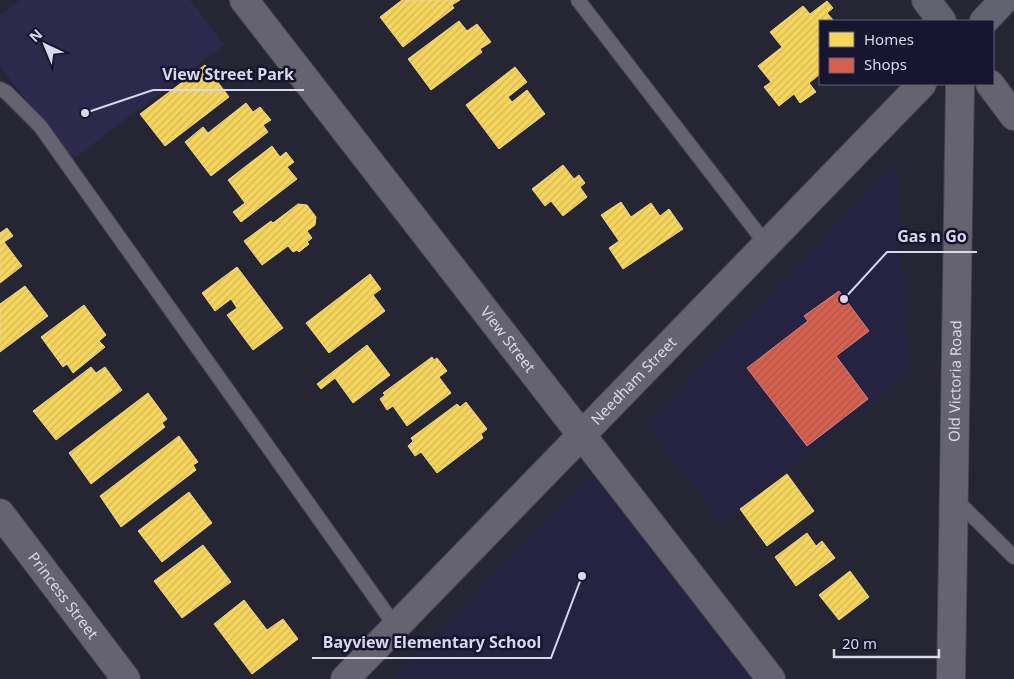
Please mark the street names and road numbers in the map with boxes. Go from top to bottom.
street label: View Street [476,302,541,377]
street label: Old Victoria Road [944,320,965,442]
street label: Needham Street [586,332,681,429]
street label: Princess Street [24,548,104,643]

